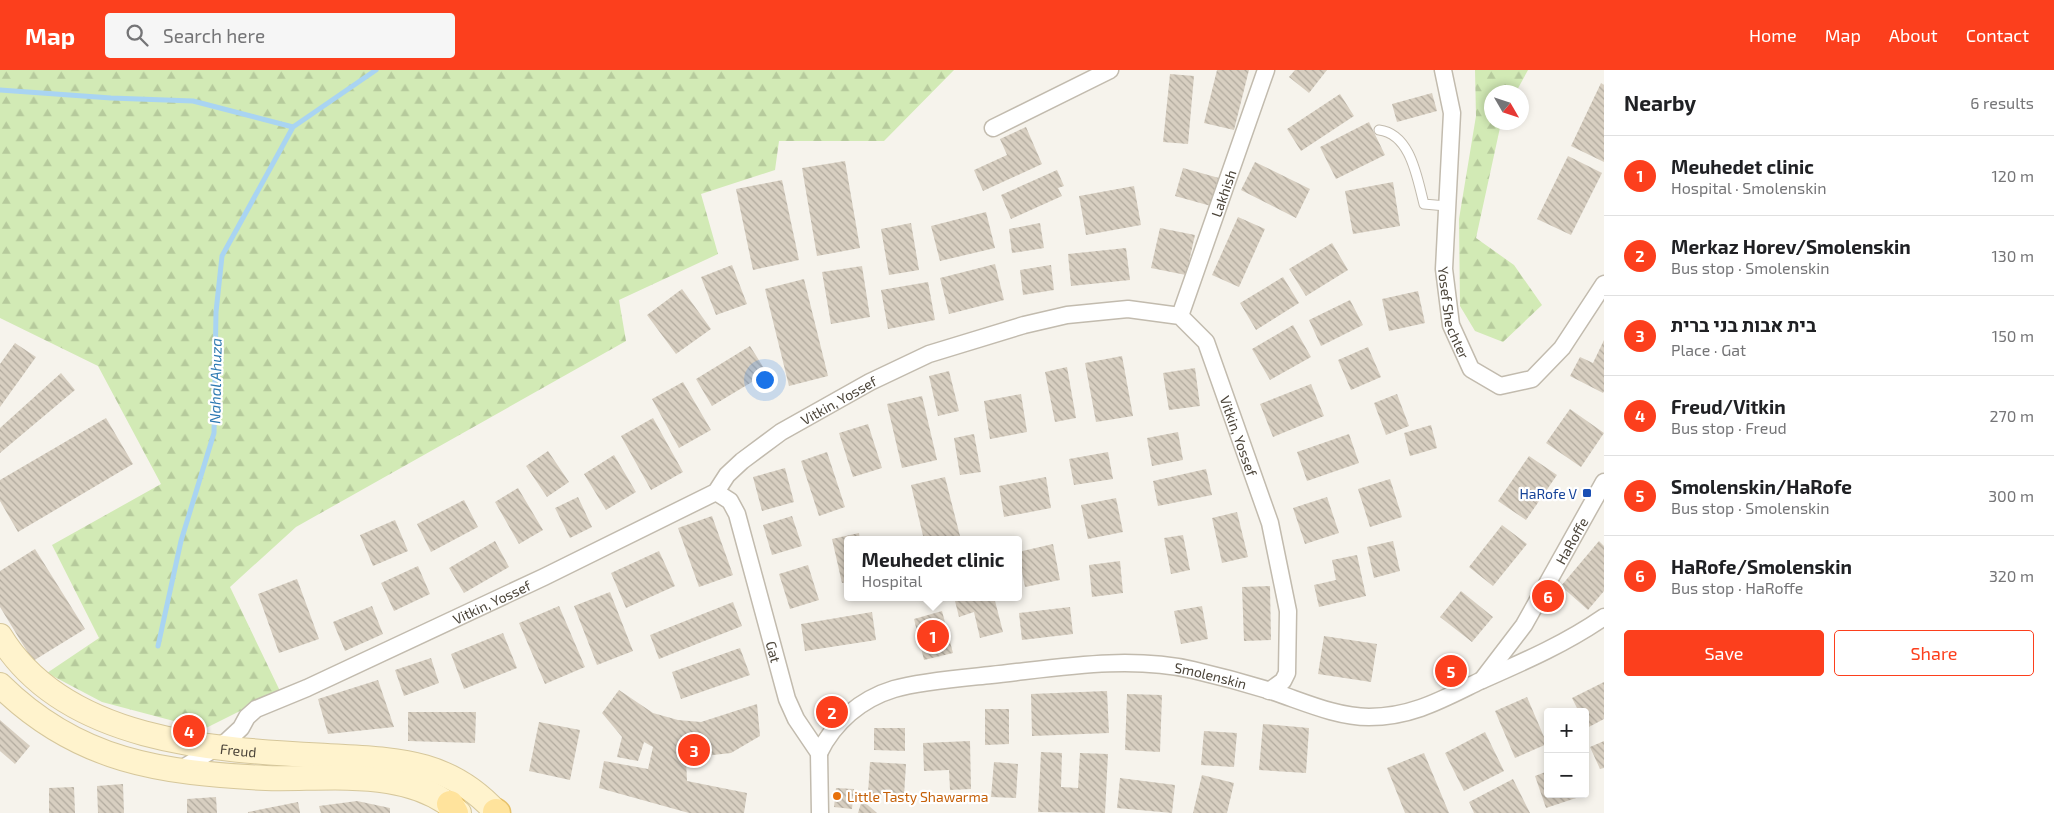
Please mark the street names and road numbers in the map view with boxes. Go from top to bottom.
street label: Lakhish [1207,167,1239,219]
street label: Yosef Shechter [1435,265,1474,362]
street label: Vitkin, Yossef [797,372,879,428]
street label: Vitkin, Yossef [1217,393,1261,479]
street label: HaRoffe [1551,514,1591,567]
street label: Vitkin, Yossef [450,576,534,627]
street label: Gat [763,639,785,664]
street label: Smolenskin [1173,658,1249,692]
street label: Freud [219,739,257,760]

